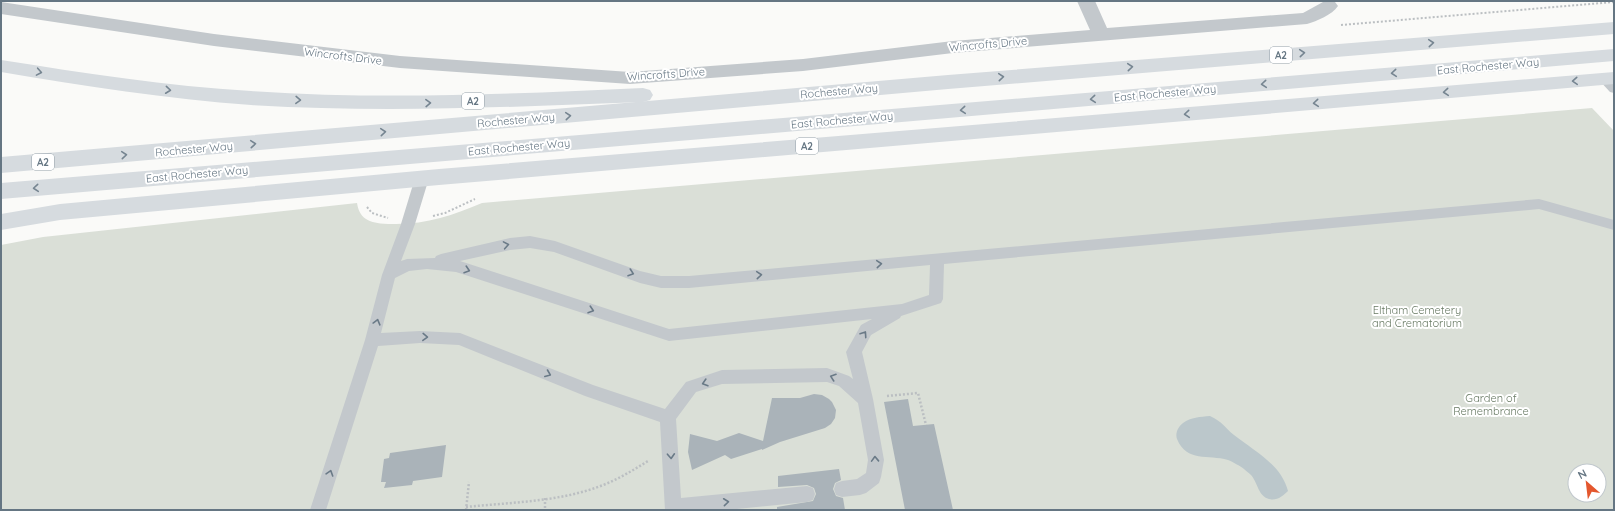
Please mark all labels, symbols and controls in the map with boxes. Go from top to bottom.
street label: Wincrofts Drive [948,34,1028,54]
one-way arrow [1428,38,1434,47]
street label: Wincrofts Drive [303,44,383,68]
road number: A2 [1270,47,1292,63]
one-way arrow [1299,49,1305,58]
street label: East Rochester Way [1436,55,1540,77]
one-way arrow [1127,62,1133,71]
street label: Wincrofts Drive [626,64,706,84]
one-way arrow [36,67,43,76]
one-way arrow [1391,69,1397,78]
one-way arrow [998,73,1004,82]
one-way arrow [1572,76,1578,85]
one-way arrow [1261,80,1267,89]
street label: Rochester Way [800,81,878,101]
street label: East Rochester Way [1113,82,1217,104]
one-way arrow [165,86,171,95]
one-way arrow [1443,87,1449,96]
road number: A2 [462,93,484,109]
one-way arrow [1090,94,1096,103]
one-way arrow [295,96,301,105]
one-way arrow [425,98,431,107]
one-way arrow [1313,98,1319,107]
one-way arrow [960,105,966,114]
street label: East Rochester Way [790,109,894,131]
one-way arrow [1183,109,1190,118]
street label: Rochester Way [477,110,555,130]
one-way arrow [565,111,571,120]
one-way arrow [379,128,386,137]
street label: East Rochester Way [467,136,571,158]
road number: A2 [796,138,818,154]
street label: Rochester Way [155,139,233,159]
one-way arrow [250,139,256,148]
one-way arrow [121,151,127,160]
road number: A2 [32,154,54,170]
street label: East Rochester Way [145,163,249,185]
one-way arrow [33,183,39,192]
one-way arrow [503,241,509,250]
one-way arrow [876,260,882,269]
one-way arrow [463,265,470,274]
one-way arrow [627,269,634,277]
one-way arrow [756,271,762,280]
park label: Eltham Cemetery and Crematorium [1372,303,1462,330]
one-way arrow [587,305,594,314]
one-way arrow [372,319,381,326]
one-way arrow [859,332,866,339]
one-way arrow [422,333,428,341]
one-way arrow [544,369,552,377]
one-way arrow [830,374,837,382]
one-way arrow [701,378,708,387]
park label: Garden of Remembrance [1453,391,1529,418]
one-way arrow [667,453,675,459]
one-way arrow [871,456,879,462]
north arrow [1567,463,1607,503]
text: N [1575,466,1589,482]
one-way arrow [325,470,333,477]
one-way arrow [723,497,729,506]

